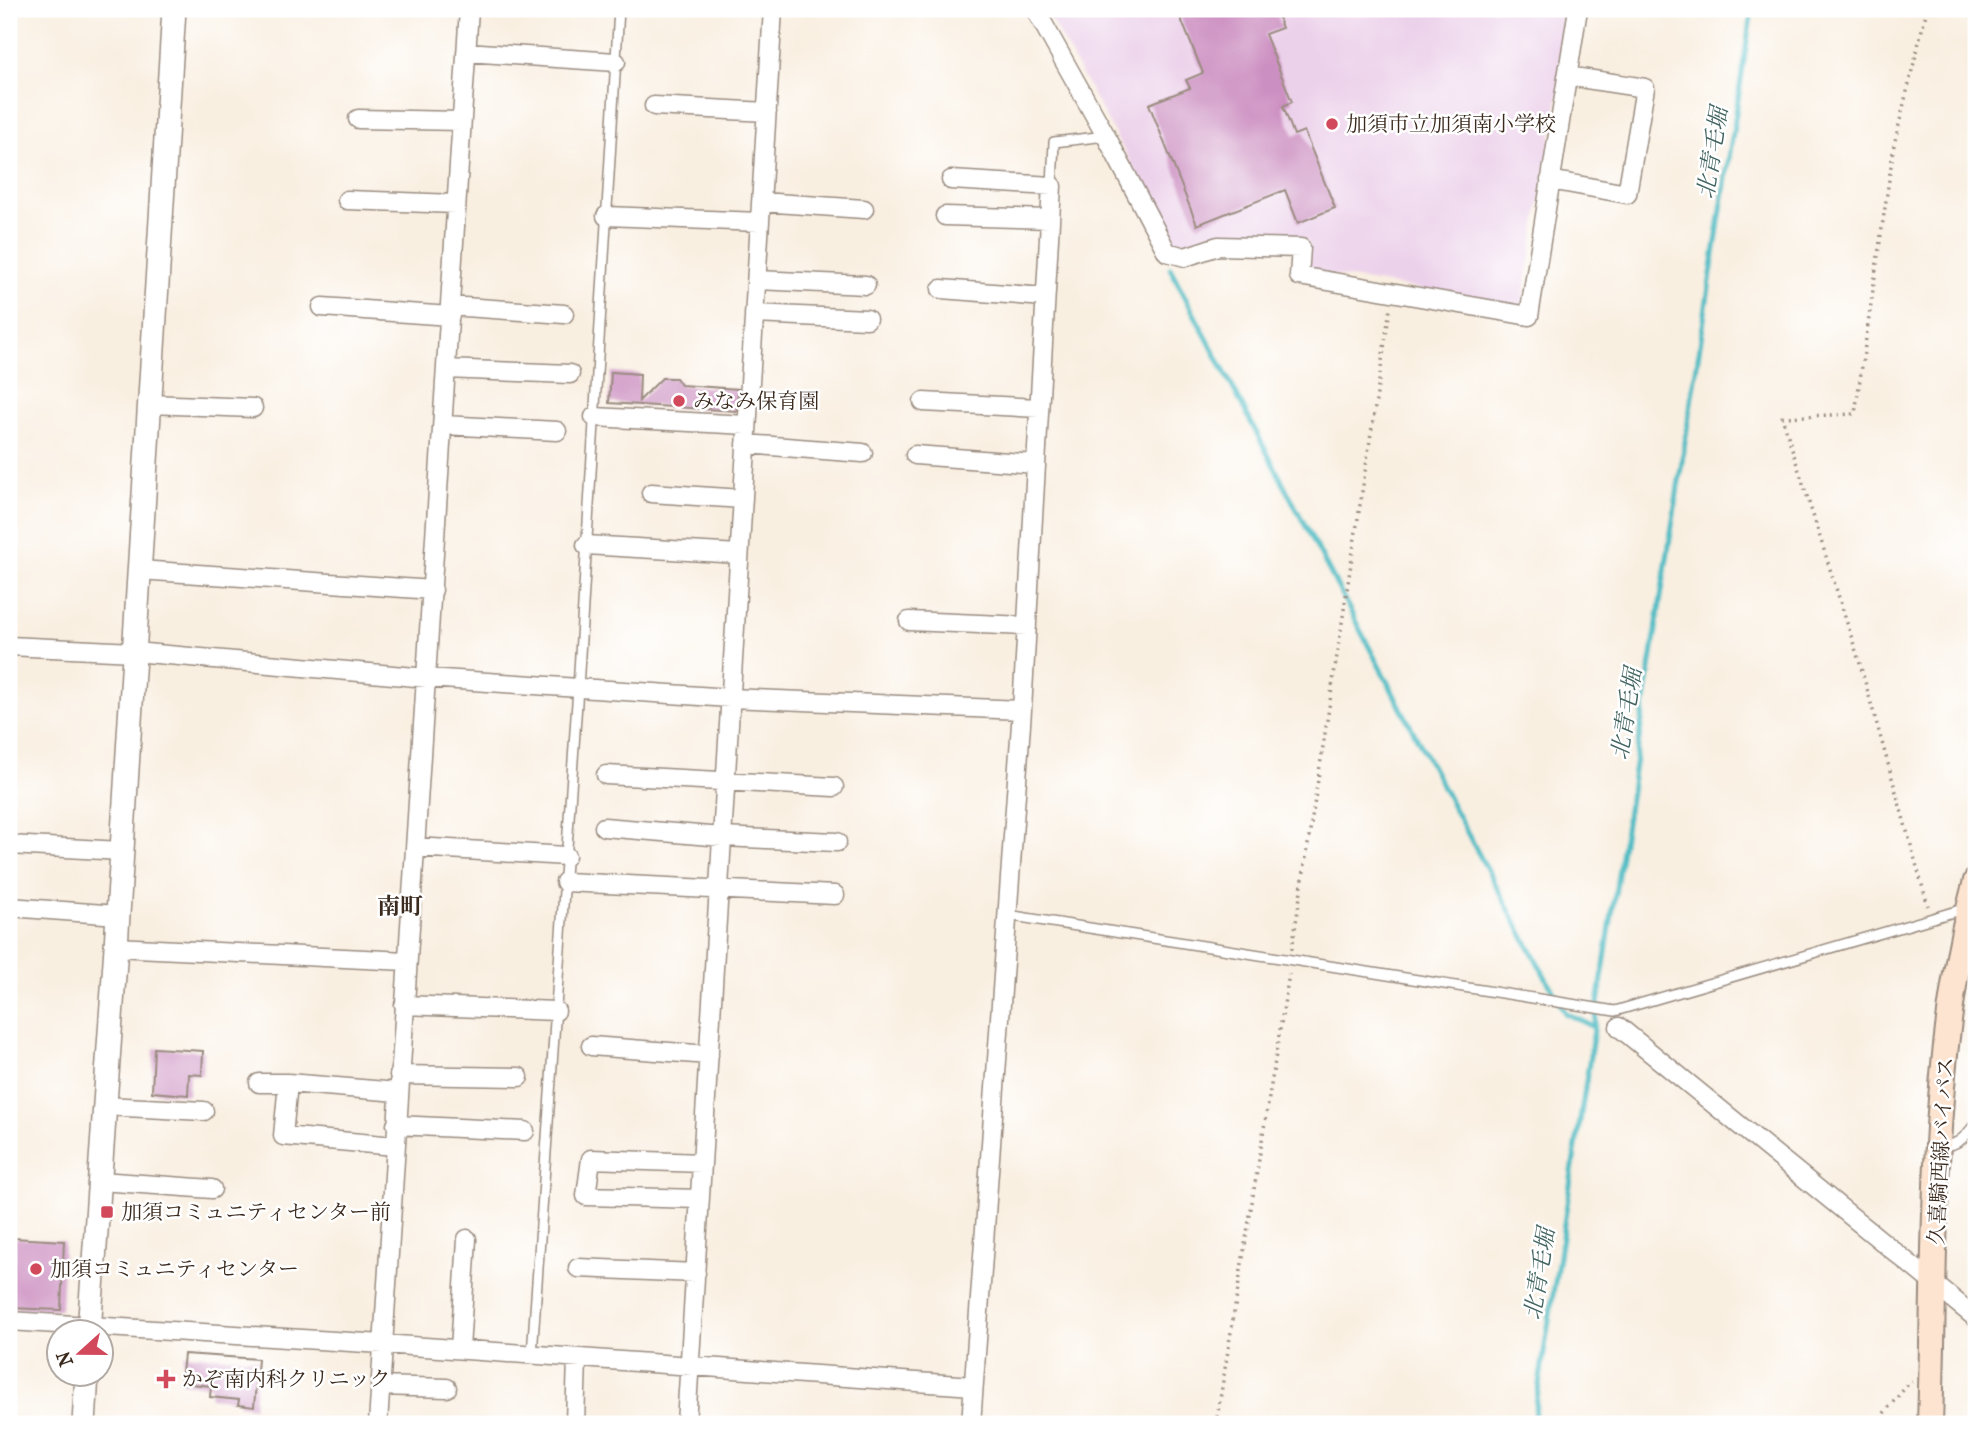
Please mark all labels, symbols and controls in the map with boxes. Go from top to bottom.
water label: 北青毛堀 [1692,102,1734,201]
place label: 加須市立加須南小学校 [1346,112,1556,136]
marker: 加須市立加須南小学校 [1324,116,1340,132]
place label: みなみ保育園 [693,389,819,413]
marker: みなみ保育園 [671,393,687,409]
water label: 北青毛堀 [1606,663,1648,762]
district label: 南町 [377,893,423,920]
street label: 久喜騎西線バイパス [1924,1056,1958,1246]
place label: 加須コミュニティセンター前 [121,1200,391,1224]
marker: 加須コミュニティセンター前 [99,1204,115,1220]
water label: 北青毛堀 [1519,1223,1561,1322]
place label: 加須コミュニティセンター [50,1257,299,1281]
marker: 加須コミュニティセンター [28,1261,44,1277]
north arrow [46,1318,116,1388]
text: N [52,1348,78,1369]
place label: かぞ南内科クリニック [182,1367,391,1391]
marker: かぞ南内科クリニック [156,1369,176,1389]

